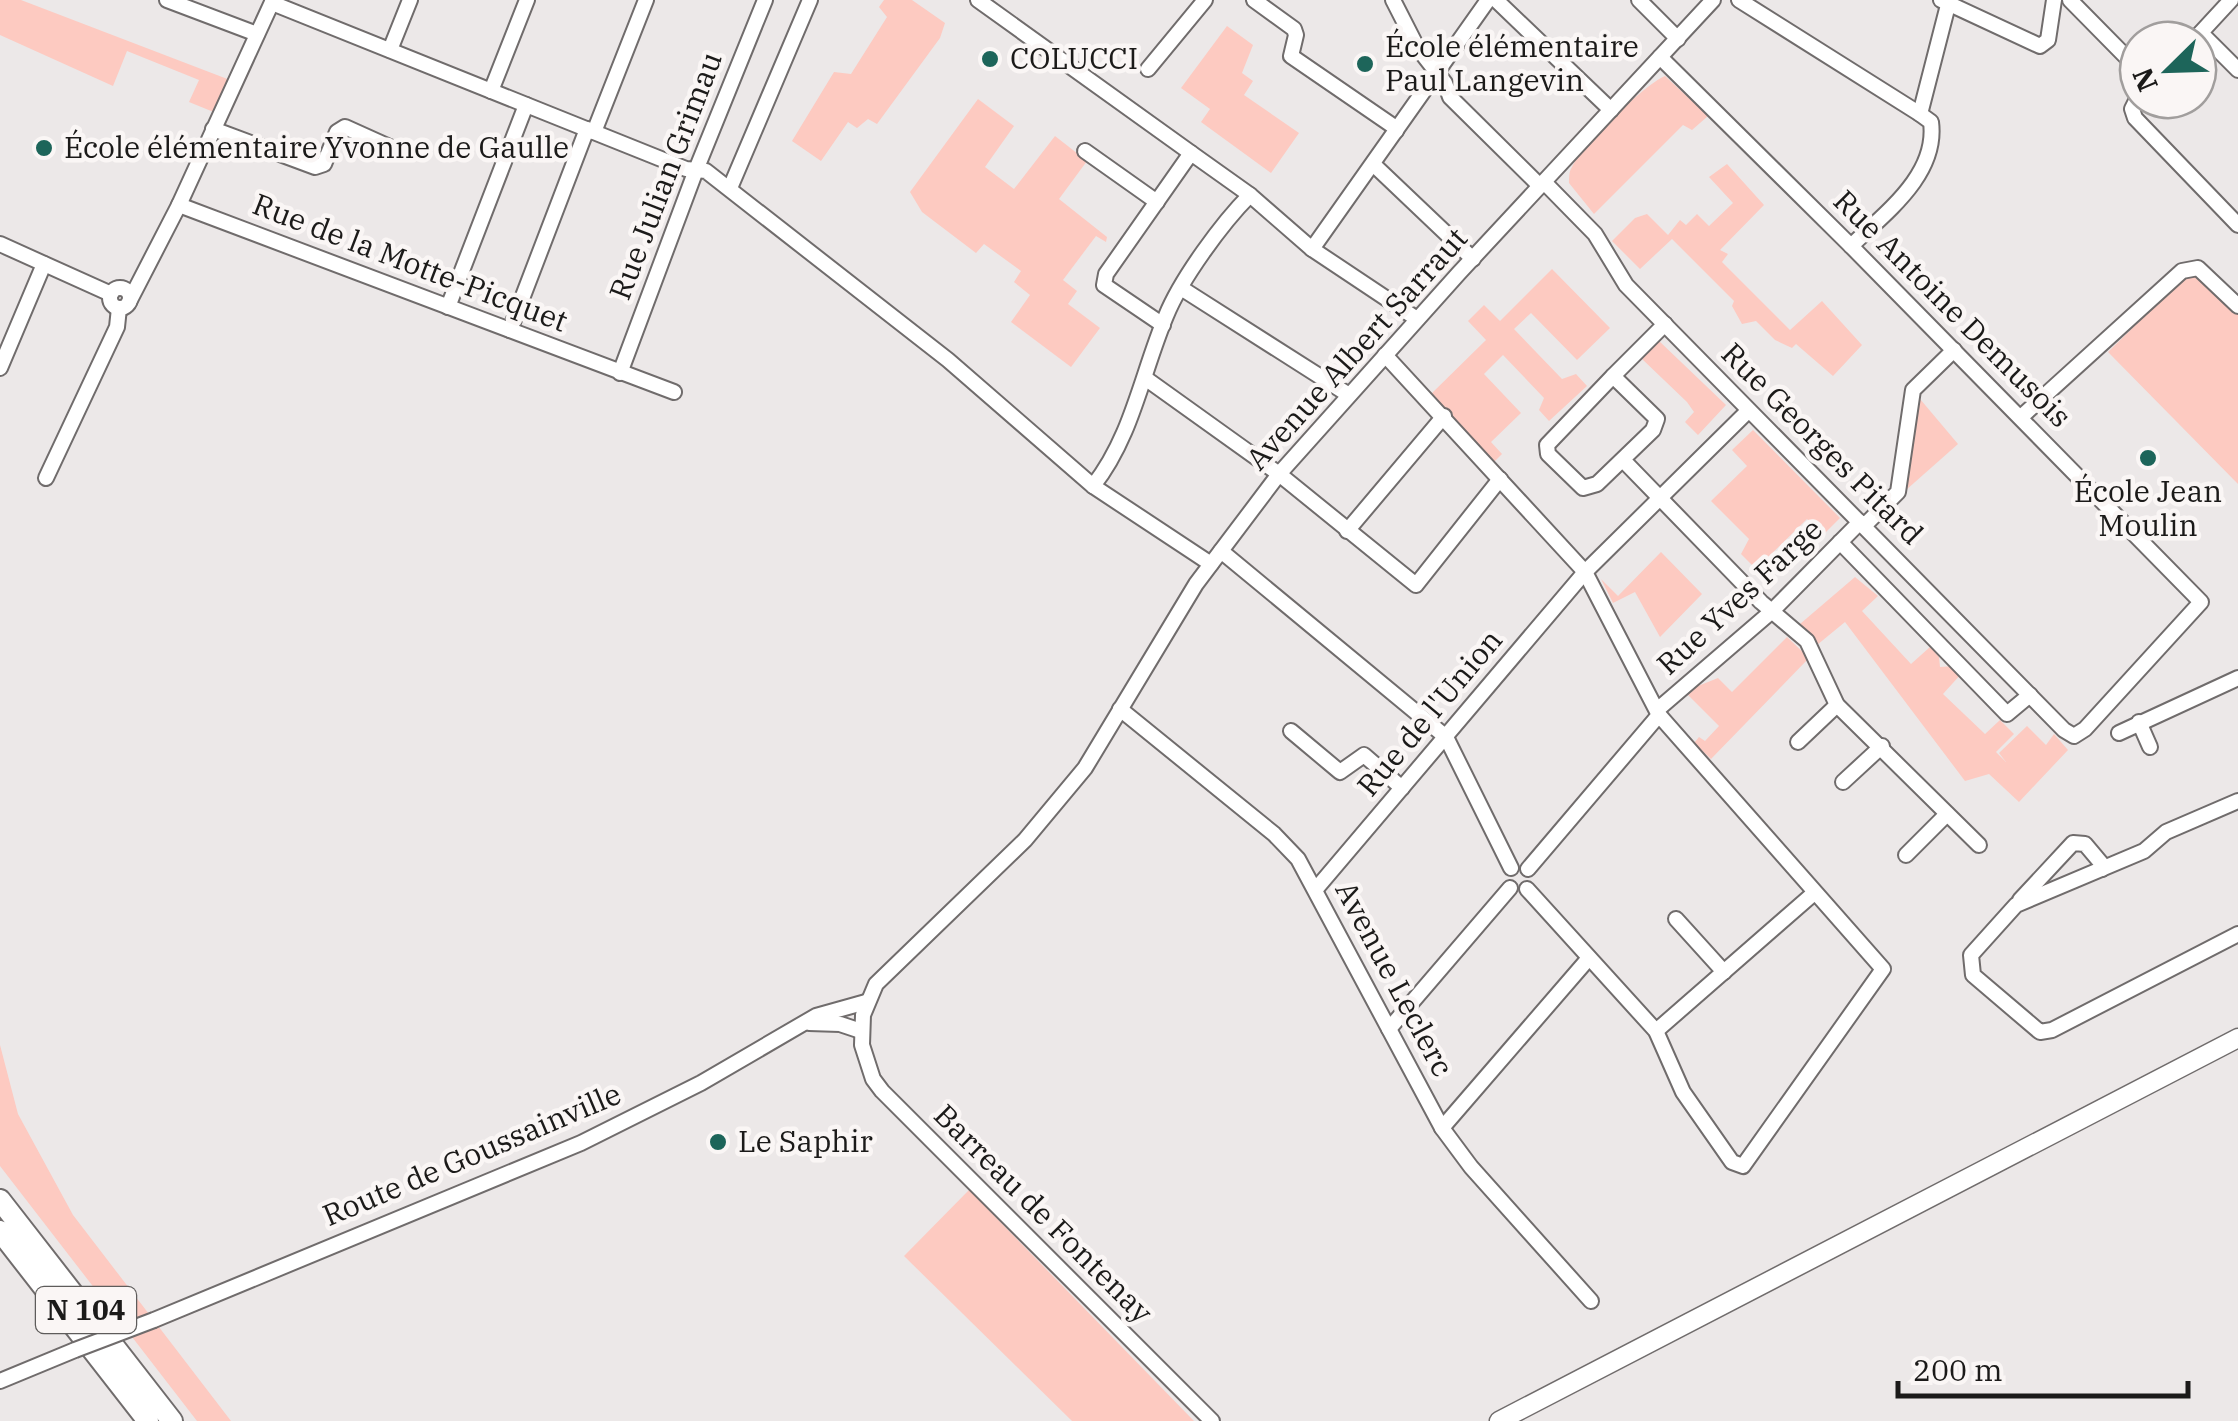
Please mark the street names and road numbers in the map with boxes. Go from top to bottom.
street label: Rue Julian Grimau [599,46,730,305]
street label: Rue Antoine Demusois [1826,181,2080,435]
street label: Rue de la Motte-Picquet [248,184,573,340]
street label: Avenue Albert Sarraut [1237,219,1475,477]
street label: Rue Georges Pitard [1714,334,1932,552]
street label: Rue Yves Farge [1648,509,1830,683]
street label: Rue de l'Union [1348,621,1510,804]
street label: Avenue Leclerc [1327,874,1463,1083]
street label: Route de Goussainville [316,1073,627,1234]
street label: Barreau de Fontenay [926,1095,1162,1331]
road number: N 104 [36,1287,136,1333]

